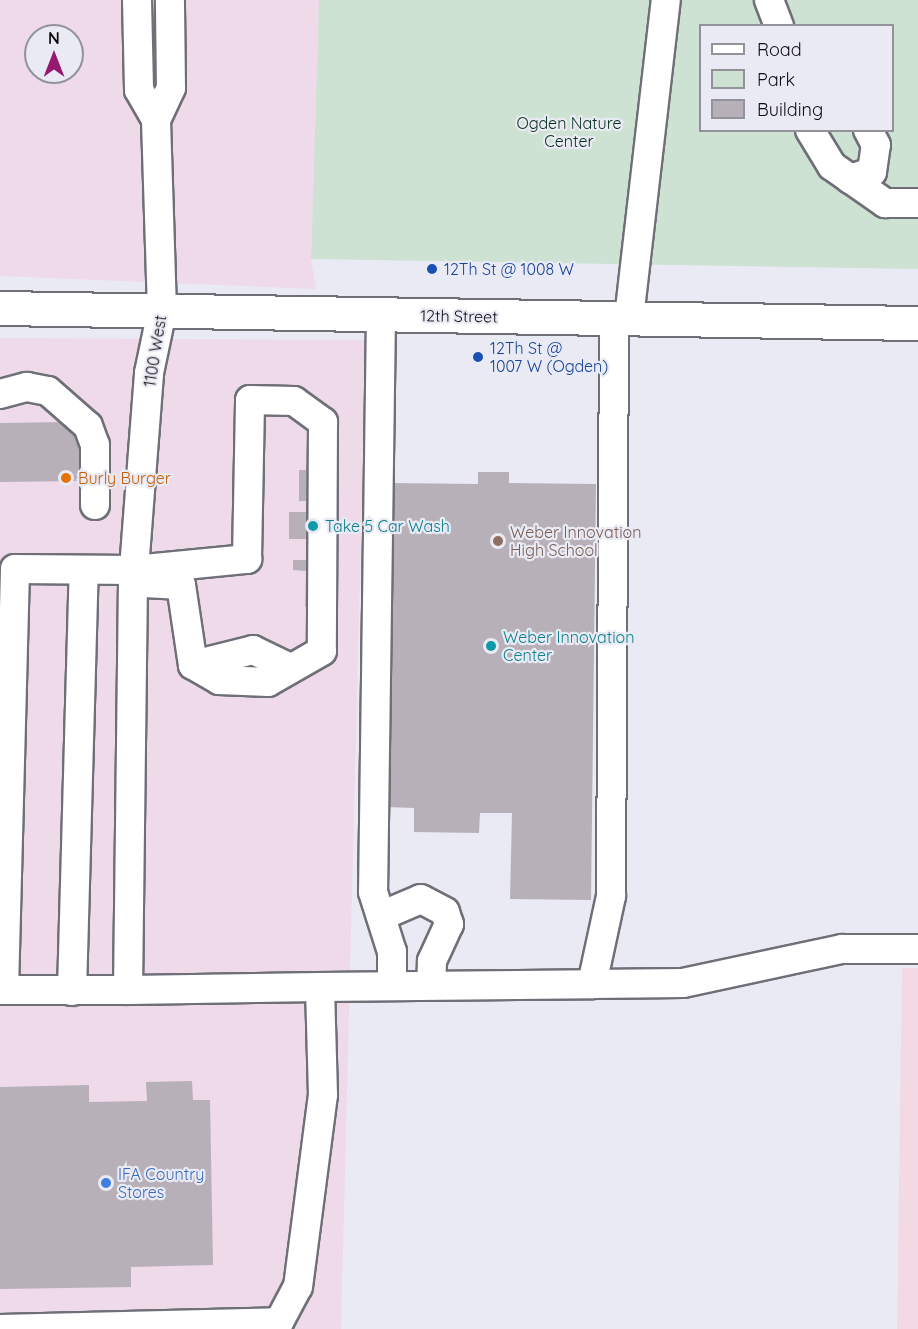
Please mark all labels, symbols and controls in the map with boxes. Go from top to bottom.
north arrow [24,24,84,84]
legend [699,24,894,132]
text: N [48,28,60,48]
text: Road [757,38,802,61]
text: Park [757,68,795,91]
text: Building [757,98,823,121]
park label: Ogden Nature Center [517,113,621,151]
place label: 12Th St @ 1008 W [444,259,574,279]
marker: 12Th St @ 1008 W [425,262,439,276]
street label: 12th Street [420,306,498,326]
street label: 1100 West [140,314,170,388]
place label: 12Th St @ 1007 W (Ogden) [490,338,608,376]
marker: 12Th St @ 1007 W (Ogden) [471,350,485,364]
place label: Burly Burger [78,468,171,488]
marker: Burly Burger [59,471,73,485]
place label: Take 5 Car Wash [325,516,450,536]
marker: Take 5 Car Wash [306,519,320,533]
place label: Weber Innovation High School [510,522,641,560]
marker: Weber Innovation High School [491,534,505,548]
place label: Weber Innovation Center [503,627,634,665]
marker: Weber Innovation Center [484,639,498,653]
place label: IFA Country Stores [118,1164,204,1202]
marker: IFA Country Stores [99,1176,113,1190]

